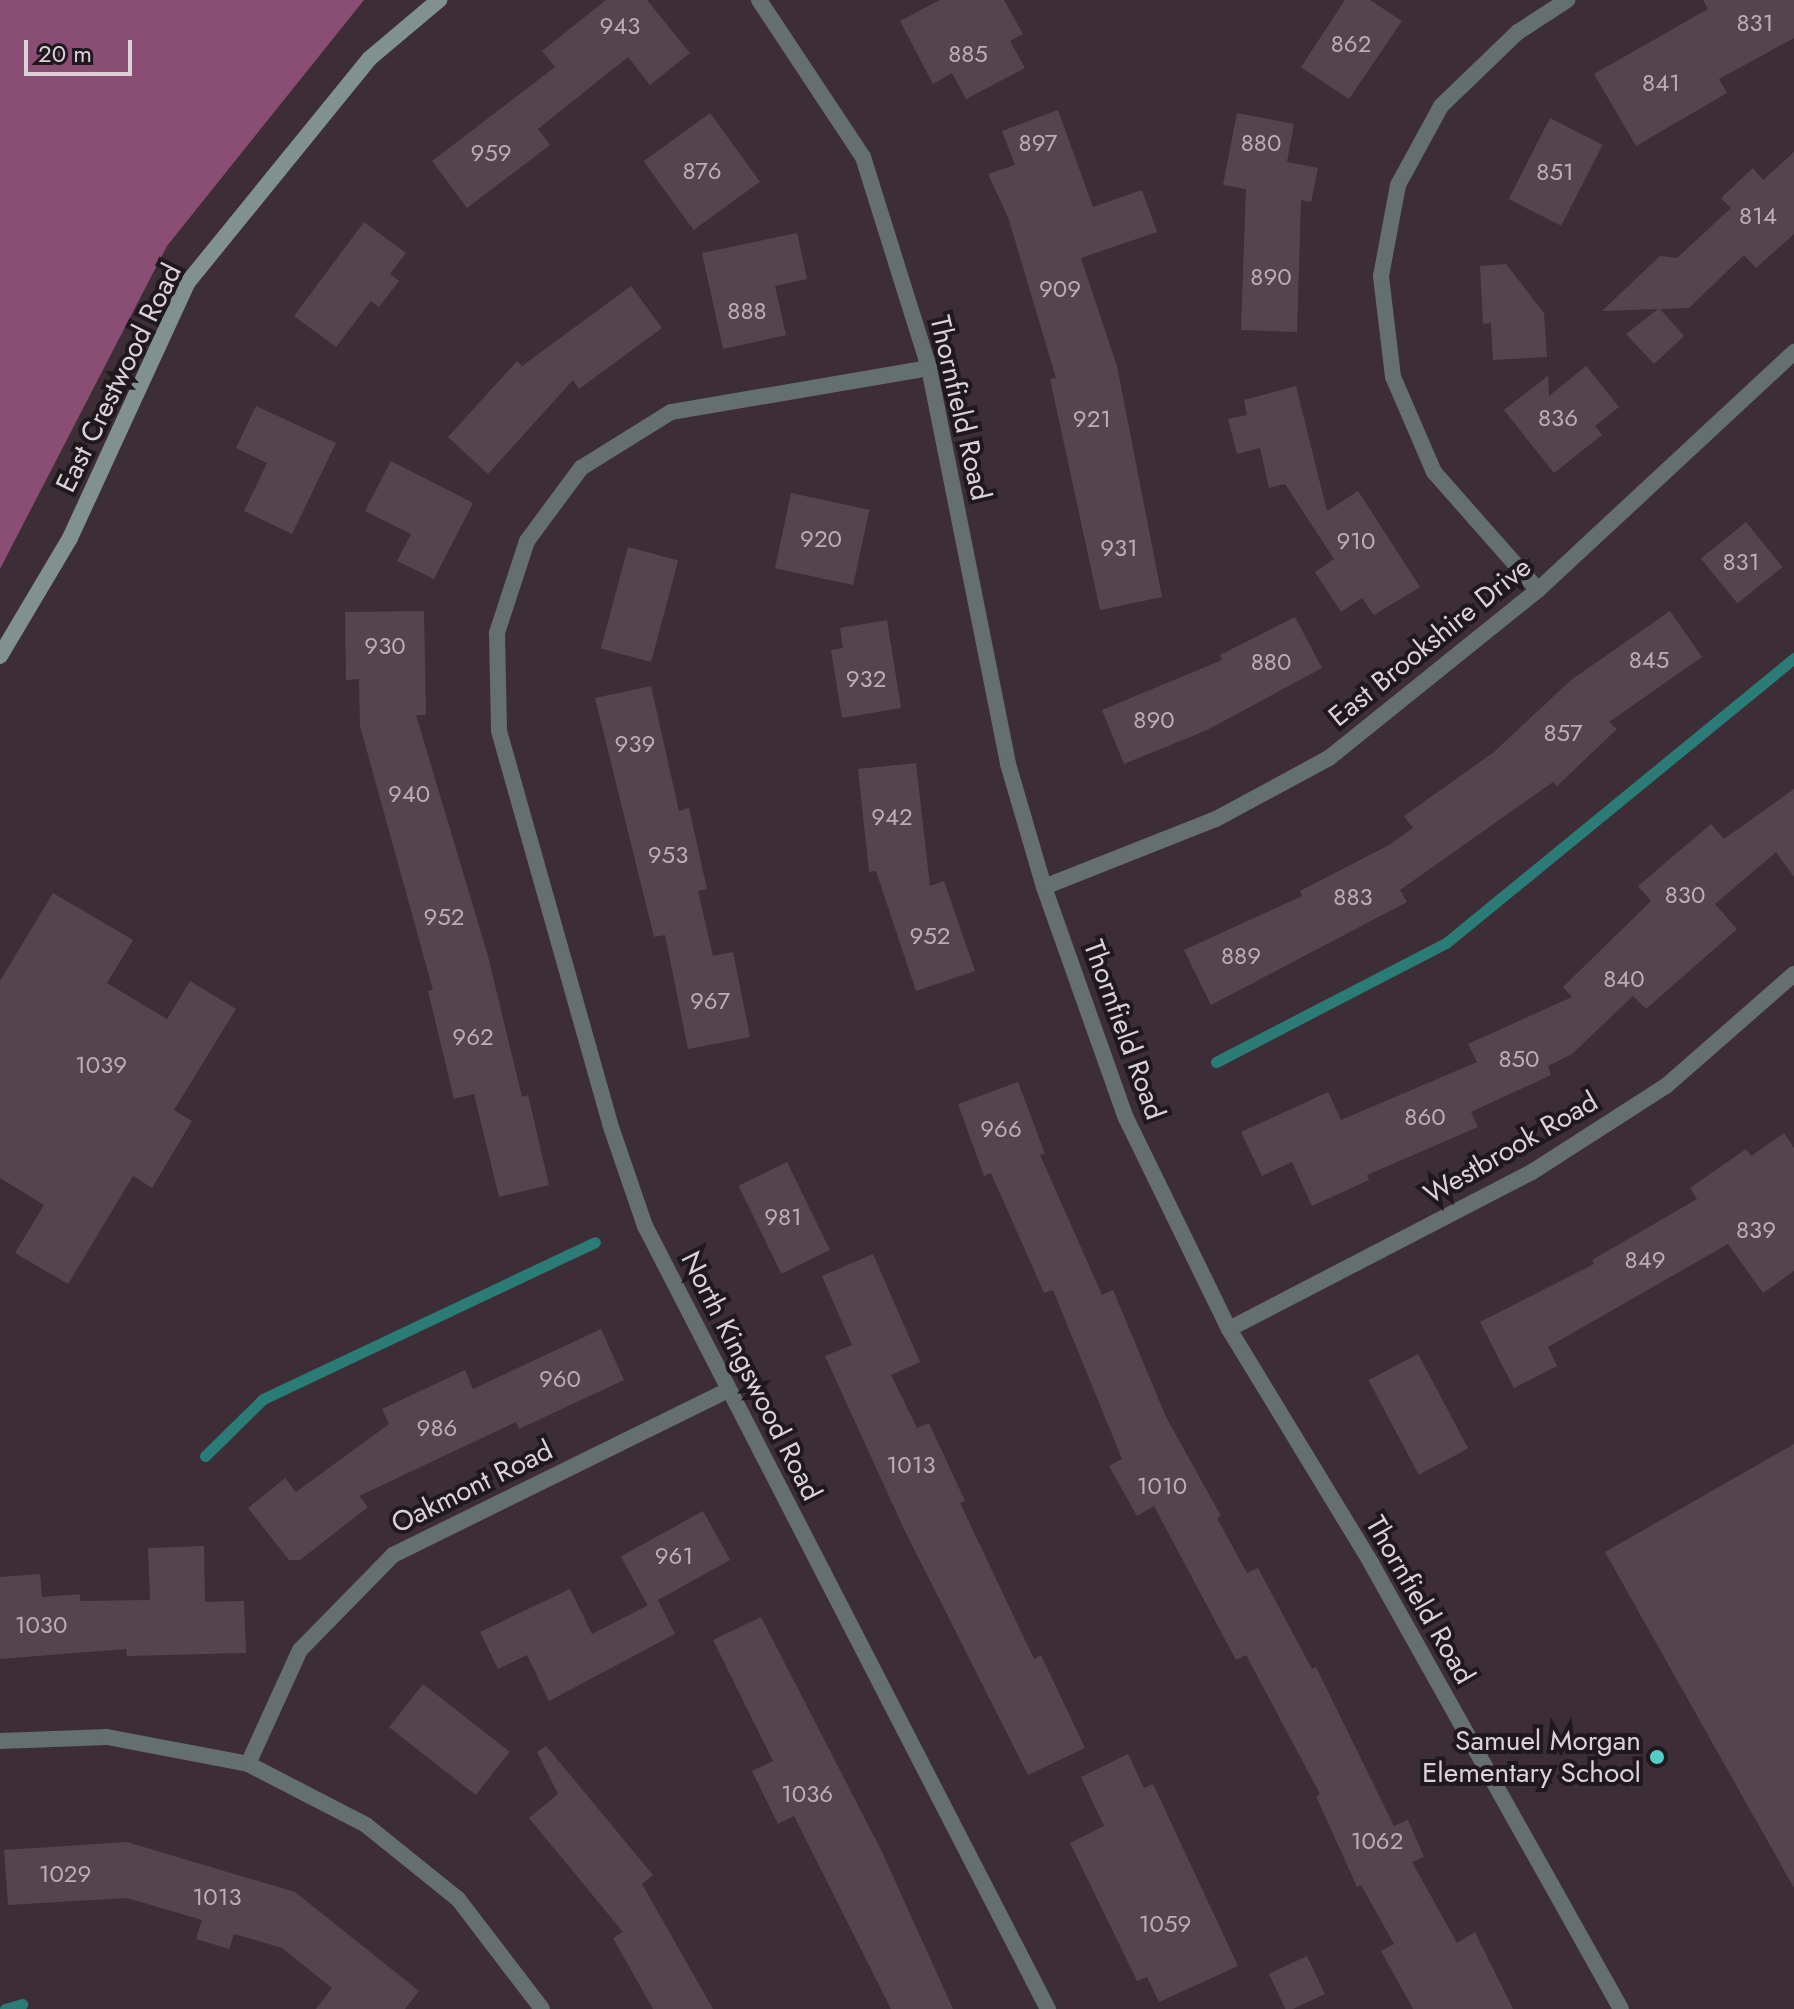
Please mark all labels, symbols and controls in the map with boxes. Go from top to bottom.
house number: 831 [1736,9,1774,37]
house number: 943 [600,12,640,40]
scale bar [28,24,136,74]
house number: 862 [1331,30,1371,58]
text: 20 m [38,36,92,71]
house number: 885 [948,40,988,68]
house number: 841 [1642,69,1680,97]
house number: 897 [1019,129,1057,157]
house number: 880 [1241,129,1281,157]
house number: 959 [470,139,512,167]
house number: 876 [682,157,722,185]
house number: 851 [1536,158,1574,186]
house number: 814 [1739,202,1777,230]
street label: East Crestwood Road [49,258,189,498]
house number: 890 [1250,263,1292,291]
house number: 909 [1039,275,1081,303]
house number: 888 [727,297,767,325]
street label: Thornfield Road [922,313,998,503]
house number: 836 [1538,404,1578,432]
house number: 921 [1073,405,1111,433]
house number: 920 [800,525,842,553]
house number: 910 [1336,527,1376,555]
house number: 931 [1100,534,1138,562]
house number: 831 [1722,548,1760,576]
street label: East Brookshire Drive [1322,550,1538,734]
house number: 930 [364,632,406,660]
house number: 845 [1629,646,1669,674]
house number: 880 [1251,648,1291,676]
house number: 932 [846,665,886,693]
house number: 890 [1133,706,1175,734]
house number: 857 [1543,719,1583,747]
house number: 939 [615,730,655,758]
house number: 940 [388,780,430,808]
house number: 942 [871,803,913,831]
house number: 953 [648,841,688,869]
house number: 830 [1665,881,1705,909]
house number: 883 [1333,883,1373,911]
house number: 952 [423,903,465,931]
house number: 952 [909,922,951,950]
street label: Thornfield Road [1076,936,1172,1124]
house number: 889 [1221,942,1261,970]
house number: 840 [1603,965,1645,993]
house number: 967 [690,987,730,1015]
house number: 962 [452,1023,494,1051]
house number: 850 [1498,1045,1540,1073]
house number: 1039 [75,1051,127,1079]
street label: Westbrook Road [1418,1085,1604,1211]
house number: 860 [1404,1103,1446,1131]
house number: 966 [980,1115,1022,1143]
house number: 981 [764,1203,802,1231]
house number: 839 [1736,1216,1776,1244]
street label: North Kingswood Road [674,1246,828,1506]
house number: 849 [1625,1246,1665,1274]
house number: 960 [539,1365,581,1393]
house number: 986 [417,1414,457,1442]
street label: Oakmont Road [386,1433,558,1541]
house number: 1013 [886,1451,936,1479]
house number: 1010 [1137,1472,1187,1500]
street label: Thornfield Road [1358,1510,1482,1690]
house number: 961 [655,1542,693,1570]
house number: 1030 [15,1611,67,1639]
place label: Samuel Morgan Elementary School [1422,1724,1641,1790]
marker: Samuel Morgan Elementary School [1648,1748,1666,1766]
house number: 1036 [781,1780,833,1808]
house number: 1062 [1351,1827,1403,1855]
house number: 1029 [39,1860,91,1888]
house number: 1013 [192,1883,242,1911]
house number: 1059 [1139,1910,1191,1938]

